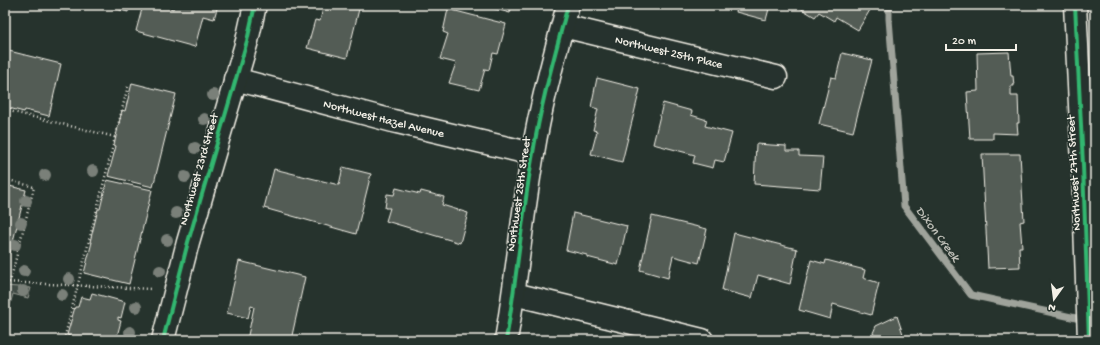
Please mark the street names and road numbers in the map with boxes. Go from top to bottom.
street label: Northwest 25th Place [613,34,724,73]
street label: Northwest Hazel Avenue [322,98,446,142]
street label: Northwest 23rd Street [177,111,223,227]
street label: Northwest 27th Street [1065,114,1085,231]
street label: Northwest 25th Street [505,135,535,253]

